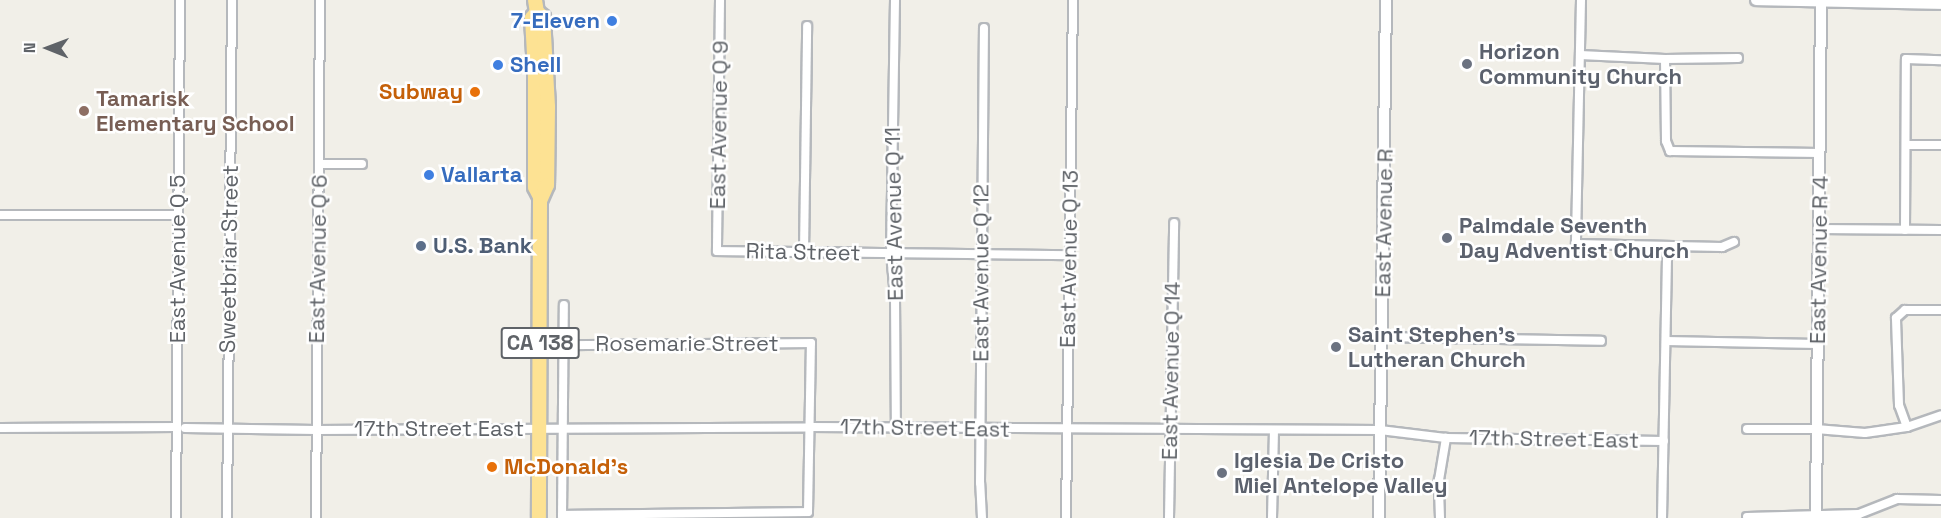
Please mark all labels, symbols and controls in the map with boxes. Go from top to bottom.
place label: 7-Eleven [511,8,600,34]
marker: 7-Eleven [605,14,619,28]
north arrow [18,18,78,78]
place label: Horizon Community Church [1479,38,1682,90]
street label: East Avenue Q 9 [704,40,734,210]
text: N [19,42,40,53]
place label: Shell [510,52,561,78]
marker: Horizon Community Church [1460,57,1474,71]
marker: Shell [491,58,505,72]
place label: Subway [379,79,463,105]
place label: Tamarisk Elementary School [96,85,295,136]
marker: Subway [468,85,482,99]
marker: Tamarisk Elementary School [77,104,91,118]
street label: East Avenue Q 11 [879,127,909,301]
street label: East Avenue R [1369,148,1399,298]
place label: Vallarta [441,162,523,188]
street label: Sweetbriar Street [214,165,244,353]
marker: Vallarta [422,168,436,182]
street label: East Avenue Q 13 [1054,170,1084,348]
street label: East Avenue Q 6 [303,174,333,344]
street label: East Avenue Q 5 [165,175,191,343]
street label: East Avenue R 4 [1804,175,1834,345]
street label: East Avenue Q 12 [968,184,994,362]
place label: Palmdale Seventh Day Adventist Church [1459,212,1690,264]
marker: Palmdale Seventh Day Adventist Church [1440,231,1454,245]
place label: U.S. Bank [433,233,533,259]
street label: Rita Street [745,238,861,266]
marker: U.S. Bank [414,239,428,253]
street label: East Avenue Q 14 [1156,281,1186,461]
place label: Saint Stephen's Lutheran Church [1348,321,1526,372]
road number: CA 138 [500,325,580,361]
street label: Rosemarie Street [595,331,779,357]
marker: Saint Stephen's Lutheran Church [1329,340,1343,354]
street label: 17th Street East [840,413,1010,443]
street label: 17th Street East [354,416,524,442]
street label: 17th Street East [1469,424,1639,454]
place label: Iglesia De Cristo Miel Antelope Valley [1234,447,1448,499]
place label: McDonald's [504,454,628,480]
marker: McDonald's [485,460,499,474]
marker: Iglesia De Cristo Miel Antelope Valley [1215,466,1229,480]

